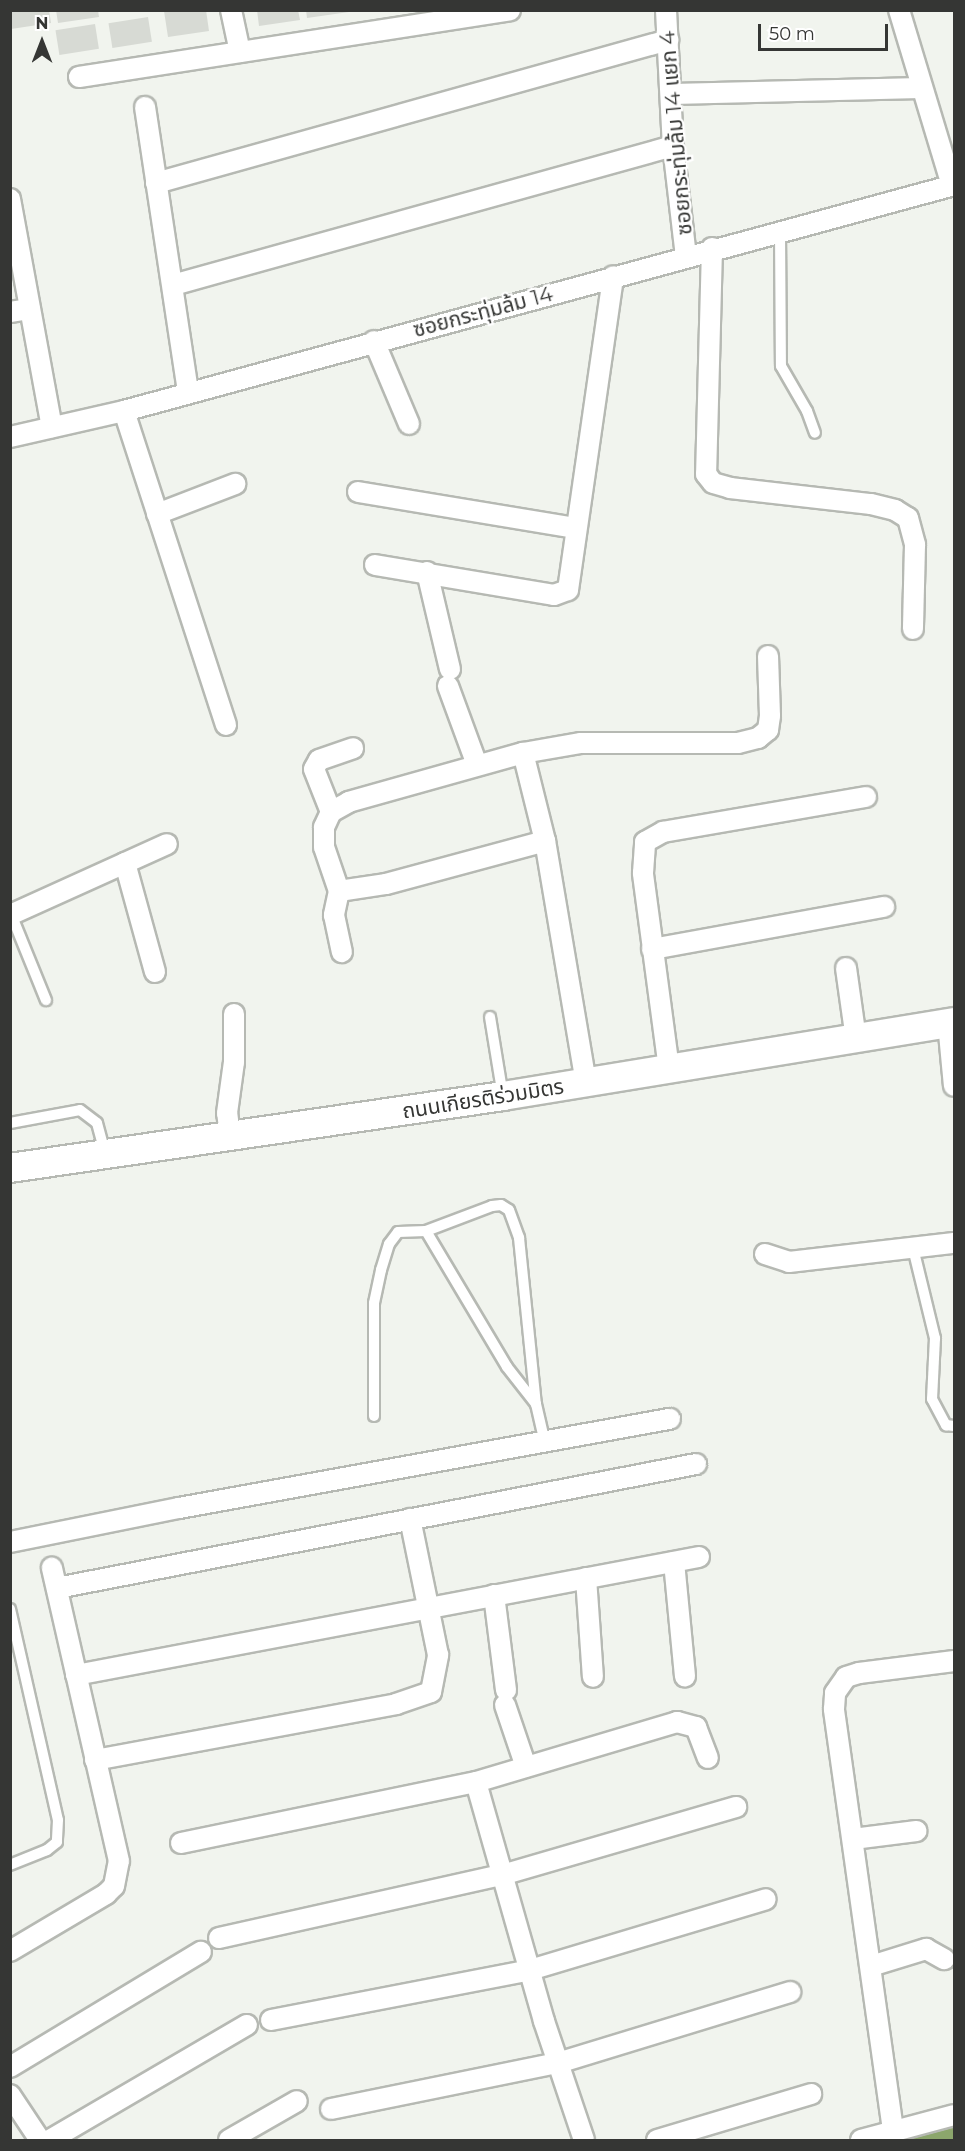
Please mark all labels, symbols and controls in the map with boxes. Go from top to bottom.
north arrow [12,12,72,72]
scale bar [761,12,892,50]
text: N [36,14,48,33]
text: 50 m [769,23,815,45]
street label: ซอยกระทุ่มล้ม 14 แยก 4 [655,30,697,236]
street label: ซอยกระทุ่มล้ม 14 [410,281,556,343]
street label: ถนนเกียรติร่วมมิตร [400,1074,566,1124]

